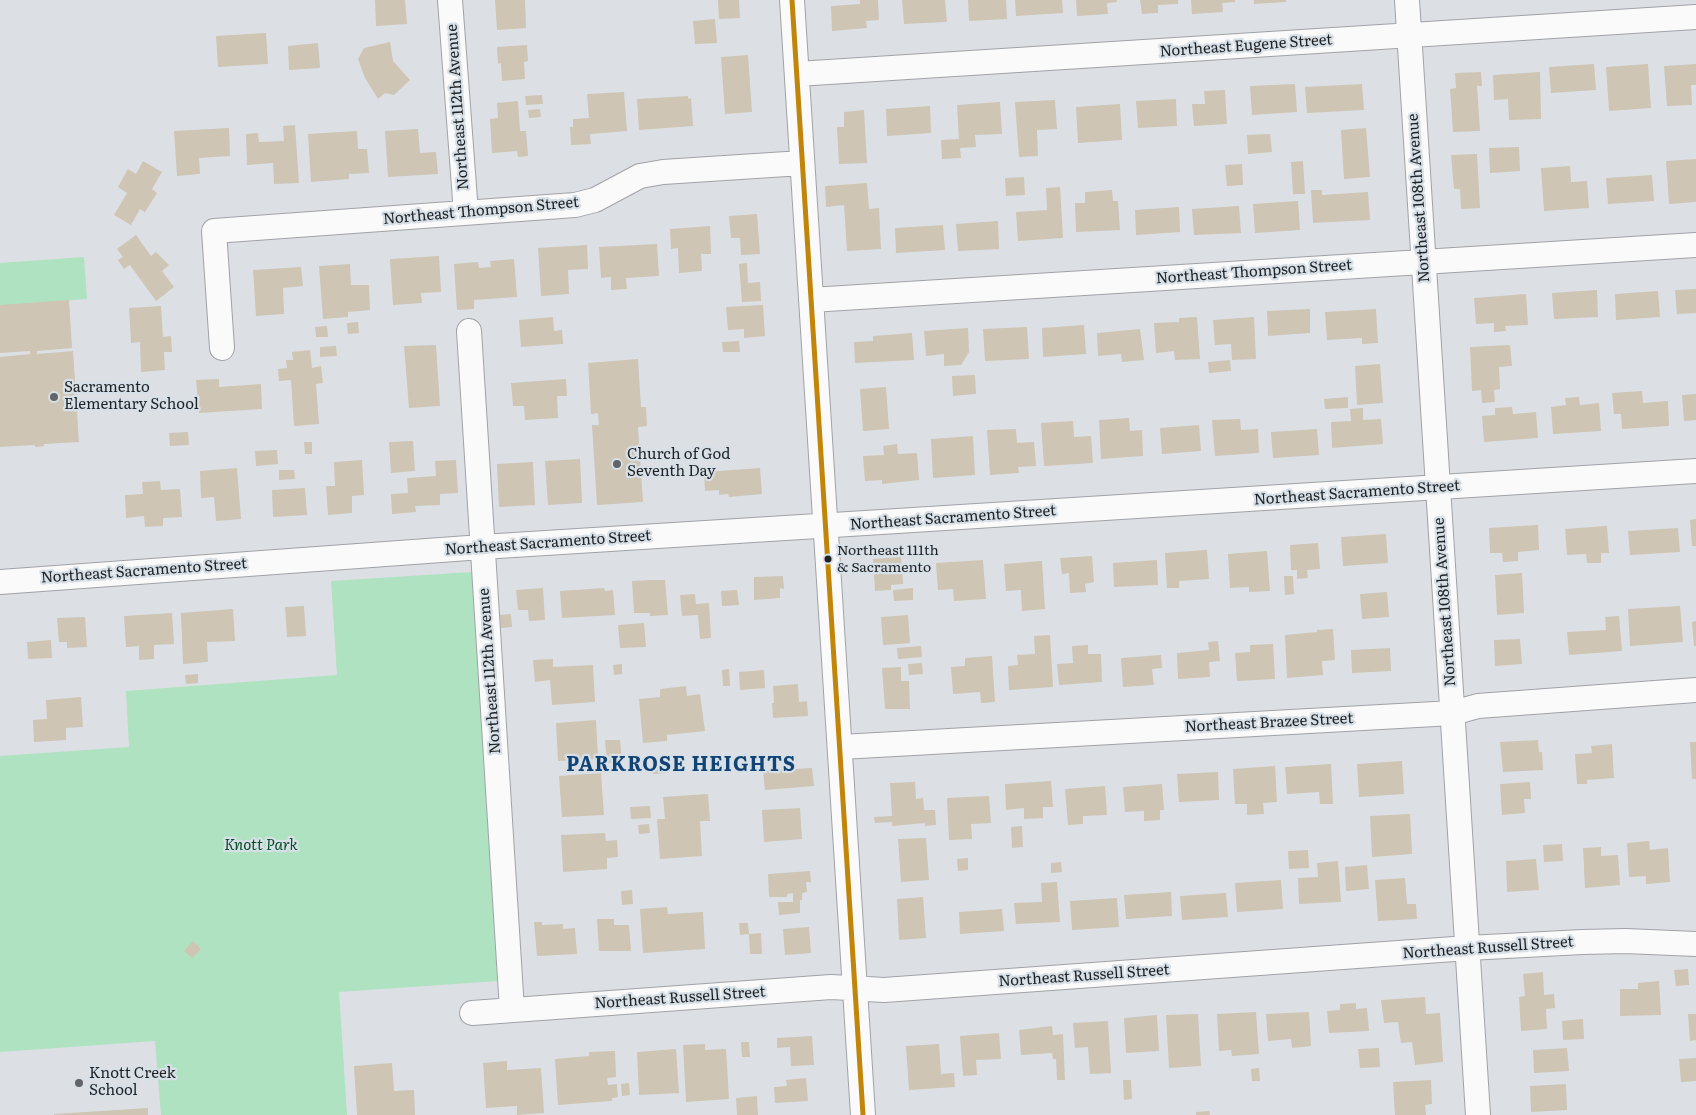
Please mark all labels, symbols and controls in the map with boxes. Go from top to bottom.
street label: Northeast 112th Avenue [443,23,473,191]
street label: Northeast Eugene Street [1159,31,1333,61]
street label: Northeast 108th Avenue [1404,113,1434,283]
street label: Northeast Thompson Street [382,193,580,229]
street label: Northeast Thompson Street [1155,256,1353,288]
place label: Sacramento Elementary School [64,379,199,414]
marker: Sacramento Elementary School [48,391,60,403]
place label: Church of God Seventh Day [627,446,730,481]
marker: Church of God Seventh Day [611,458,623,470]
street label: Northeast Sacramento Street [1253,477,1461,509]
street label: Northeast Sacramento Street [849,502,1057,534]
street label: Northeast 108th Avenue [1430,517,1460,687]
street label: Northeast Sacramento Street [444,527,652,559]
place label: Northeast 111th & Sacramento [837,543,939,576]
marker: Northeast 111th & Sacramento [823,554,833,564]
street label: Northeast Sacramento Street [40,555,248,587]
street label: Northeast 112th Avenue [475,587,505,755]
street label: Northeast Brazee Street [1184,710,1354,736]
district label: PARKROSE HEIGHTS [564,753,798,777]
park label: Knott Park [224,837,298,855]
street label: Northeast Russell Street [1402,933,1574,963]
street label: Northeast Russell Street [998,961,1170,991]
street label: Northeast Russell Street [594,983,766,1013]
place label: Knott Creek School [89,1065,176,1100]
marker: Knott Creek School [73,1077,85,1089]

